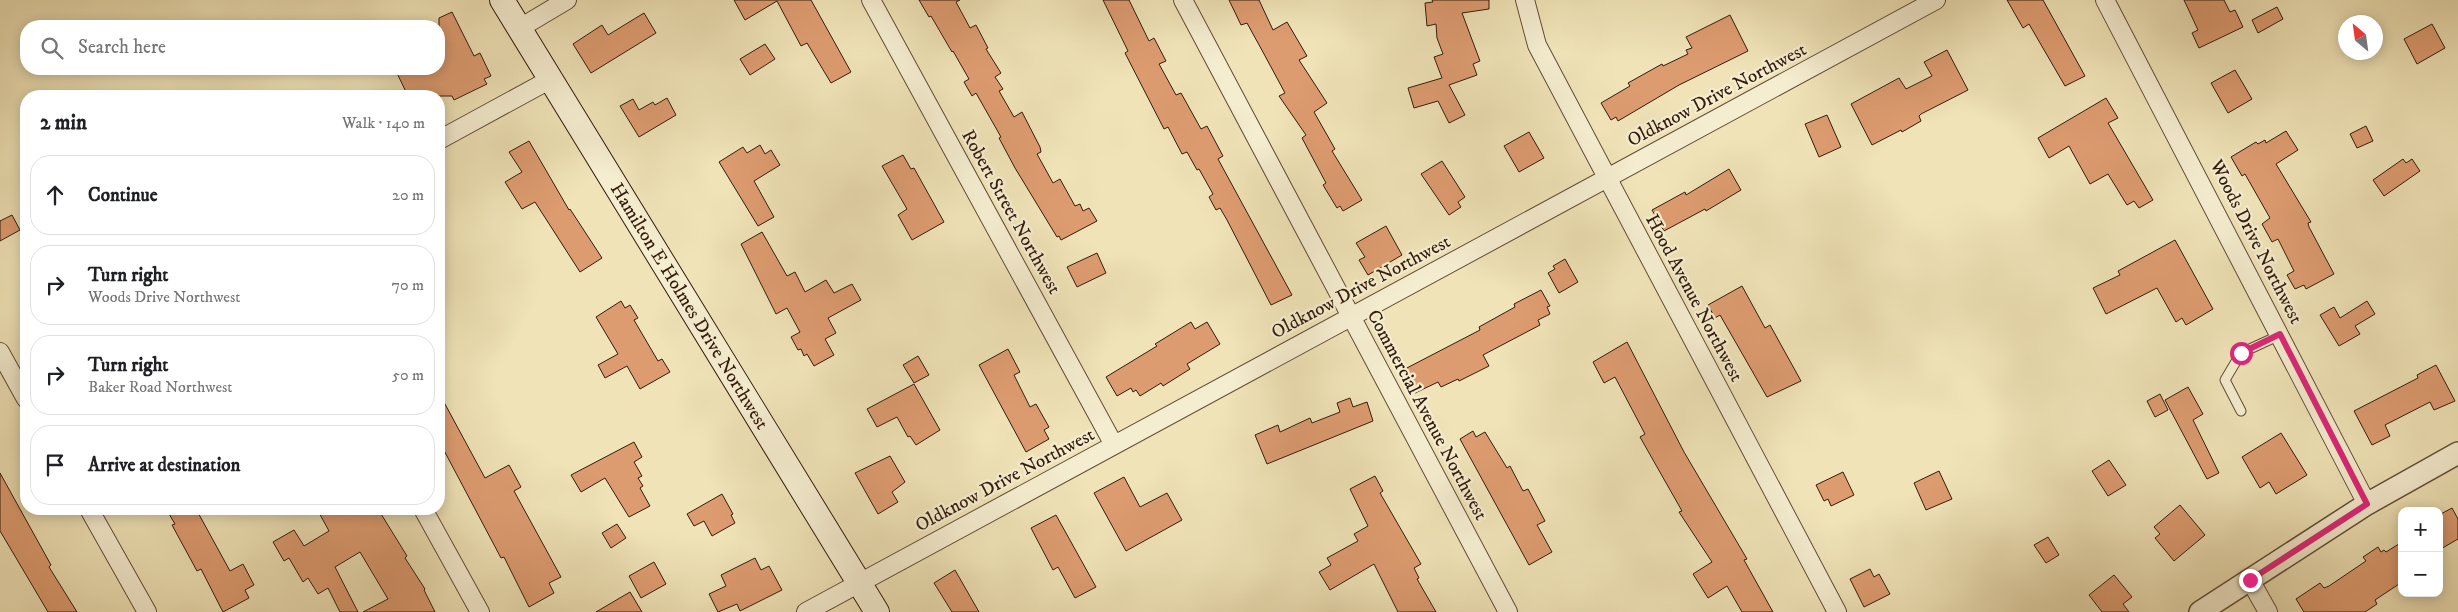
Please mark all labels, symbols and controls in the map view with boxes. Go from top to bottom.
north arrow [2338,15,2383,60]
search box [20,20,445,75]
icon: search [38,34,66,62]
text: Search here [78,36,166,59]
street label: Oldknow Drive Northwest [1624,38,1810,152]
text: 2 min [40,110,87,136]
text: Walk · 140 m [342,113,425,133]
street label: Robert Street Northwest [956,126,1066,298]
street label: Woods Drive Northwest [2204,155,2307,328]
street label: Hamilton E Holmes Drive Northwest [605,179,774,434]
icon: ahead [41,181,69,209]
text: Continue [88,184,158,207]
text: 20 m [392,185,424,205]
street label: Hood Avenue Northwest [1640,210,1748,386]
street label: Oldknow Drive Northwest [1268,230,1454,344]
text: Turn right [88,264,168,287]
icon: right [41,271,69,299]
text: 70 m [392,275,424,295]
text: Woods Drive Northwest [88,287,240,307]
street label: Commercial Avenue Northwest [1362,306,1492,524]
route start [2230,342,2253,365]
text: Turn right [88,354,168,377]
icon: right [41,361,69,389]
text: 50 m [392,365,424,385]
text: Baker Road Northwest [88,377,232,397]
street label: Oldknow Drive Northwest [912,423,1098,537]
icon: arrive [41,451,69,479]
text: Arrive at destination [88,454,240,477]
map controls [2398,507,2443,597]
button: + [2398,507,2443,552]
button: − [2398,552,2443,597]
route end [2239,569,2262,592]

